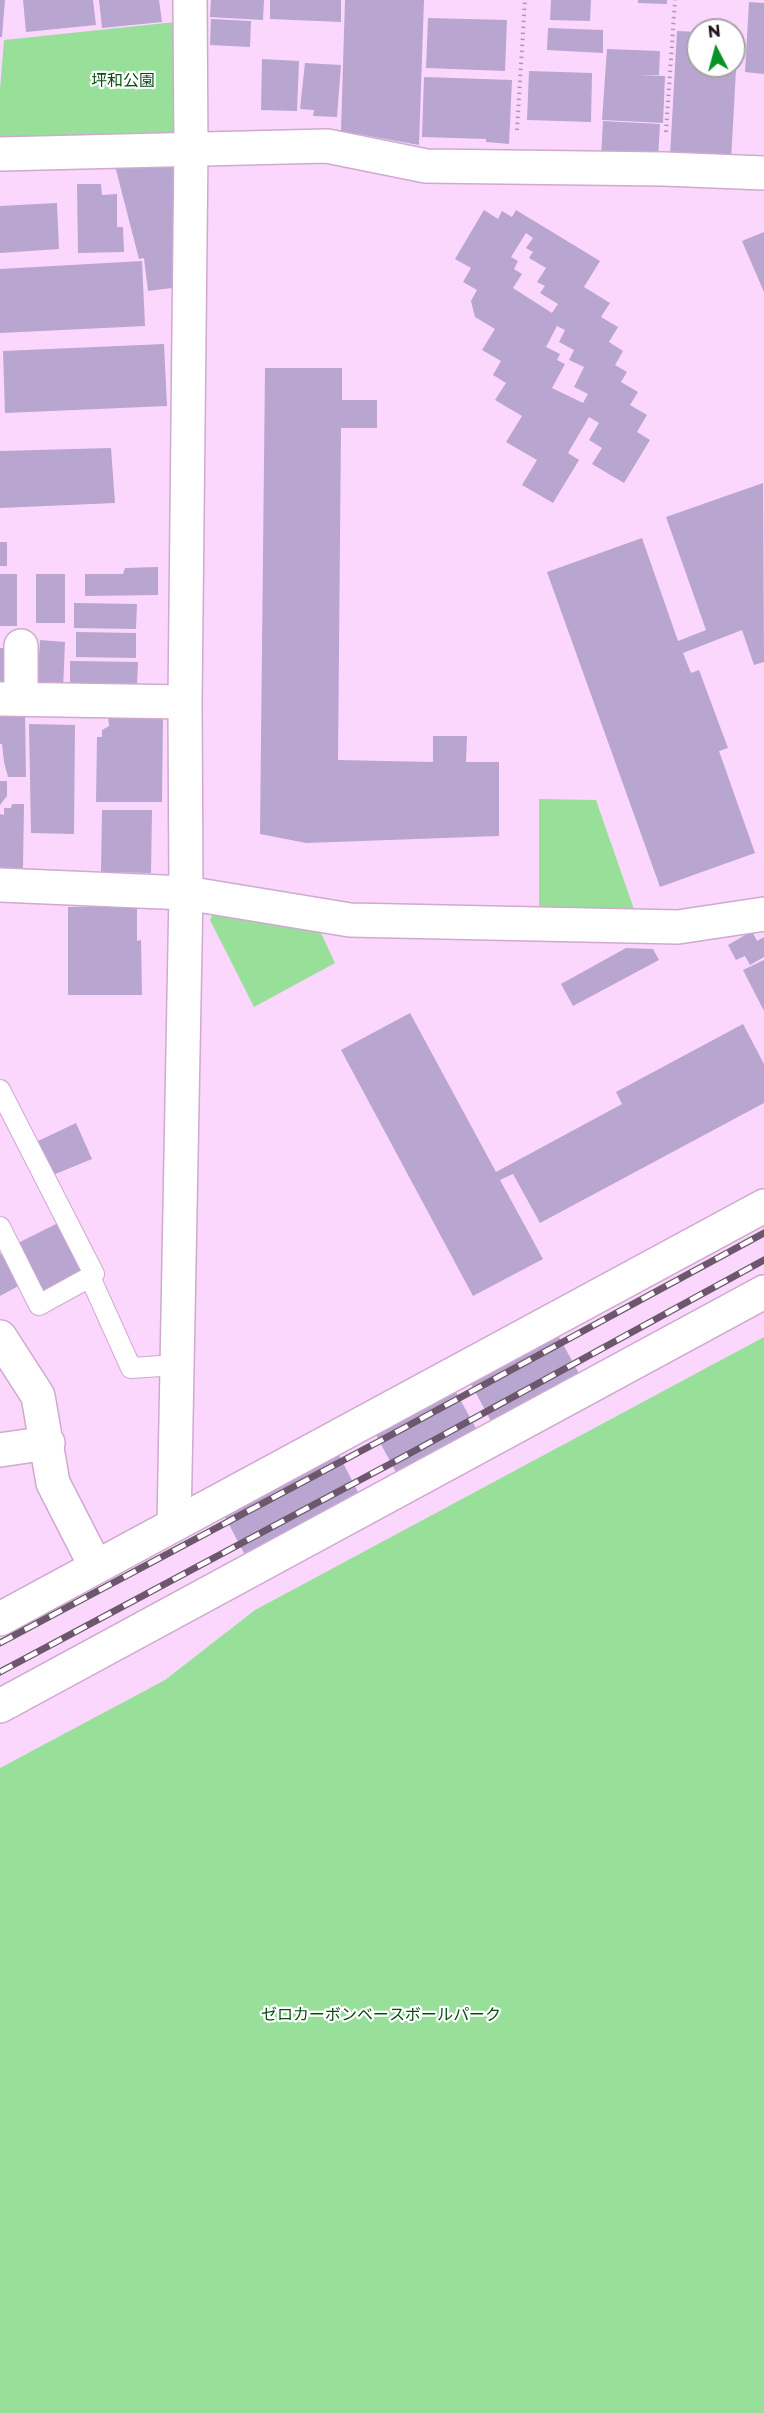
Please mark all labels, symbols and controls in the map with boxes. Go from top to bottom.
north arrow [686,18,746,78]
text: N [707,21,722,42]
park label: 坪和公園 [91,71,155,91]
park label: ゼロカーボンベースボールパーク [261,2005,501,2025]

